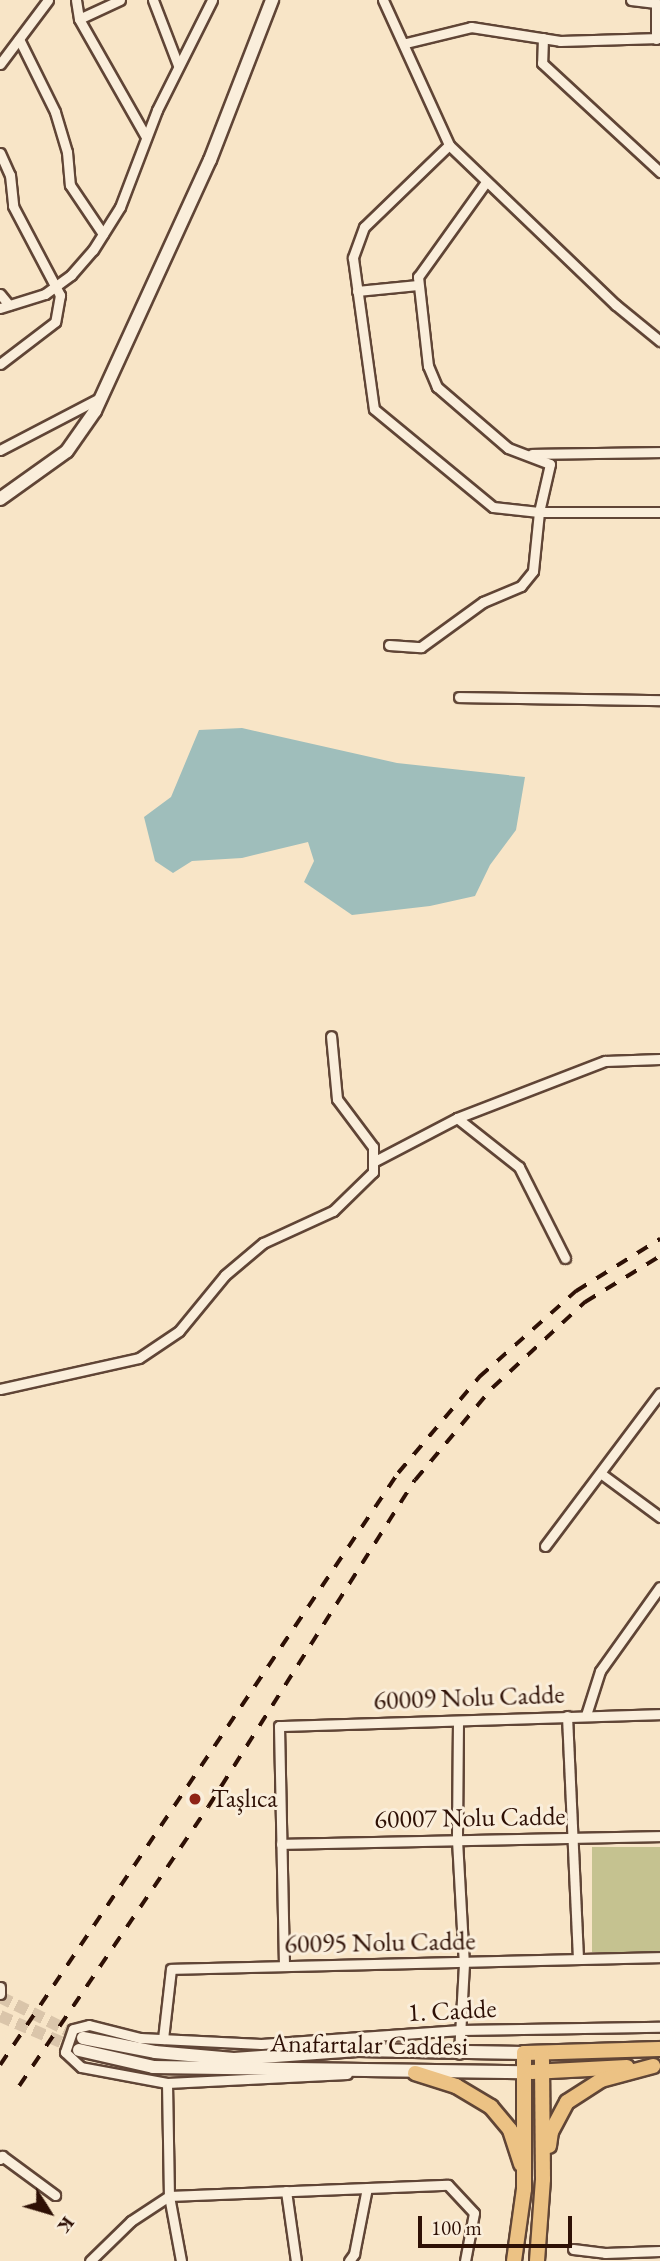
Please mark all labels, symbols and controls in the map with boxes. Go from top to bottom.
street label: 60009 Nolu Cadde [373,1679,565,1717]
place label: Taşlıca [211,1783,278,1815]
marker: Taşlıca [185,1789,205,1809]
street label: 60007 Nolu Cadde [374,1801,566,1835]
street label: 60095 Nolu Cadde [284,1926,476,1960]
street label: 1. Cadde [407,1993,497,2029]
street label: Anafartalar Caddesi [270,2028,468,2062]
north arrow [14,2177,84,2247]
scale bar [422,2202,576,2246]
text: K [52,2212,81,2238]
text: 100 m [431,2214,482,2241]

